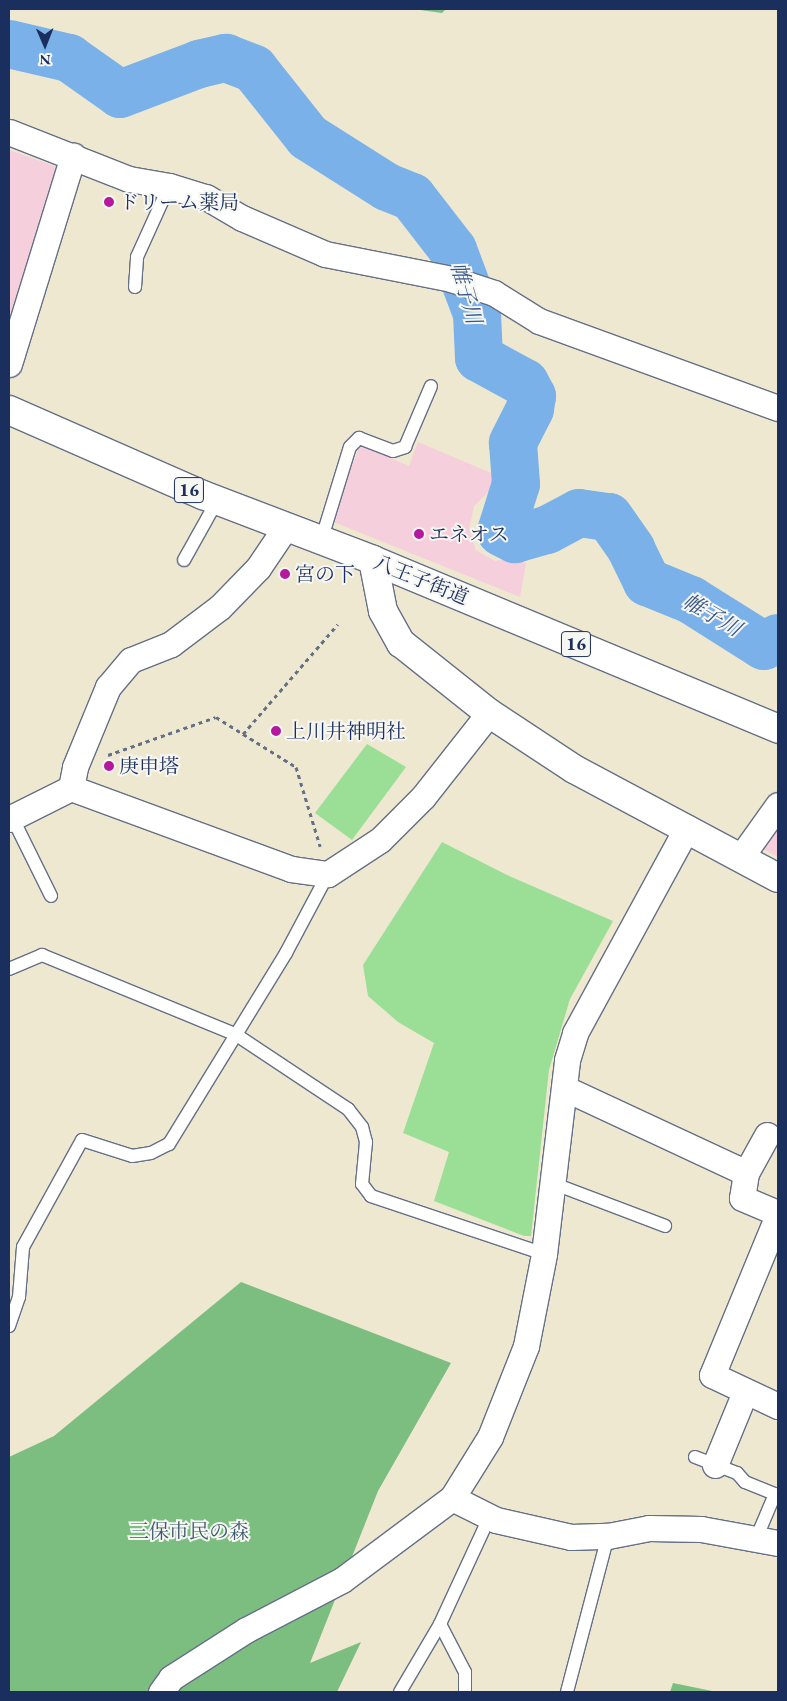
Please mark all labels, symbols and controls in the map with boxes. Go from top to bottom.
north arrow [20,20,70,70]
text: N [39,51,51,69]
place label: ドリーム薬局 [119,190,239,214]
marker: ドリーム薬局 [103,196,115,208]
water label: 帷子川 [445,259,487,327]
road number: 16 [173,474,205,506]
place label: エネオス [429,522,509,546]
marker: エネオス [413,528,425,540]
street label: 八王子街道 [370,550,472,610]
place label: 宮の下 [295,562,355,586]
marker: 宮の下 [279,568,291,580]
water label: 帷子川 [678,588,746,642]
road number: 16 [560,628,592,661]
place label: 上川井神明社 [286,719,406,743]
marker: 上川井神明社 [270,725,282,737]
place label: 庚申塔 [119,754,179,778]
marker: 庚申塔 [103,760,115,772]
park label: 三保市民の森 [129,1519,249,1543]

